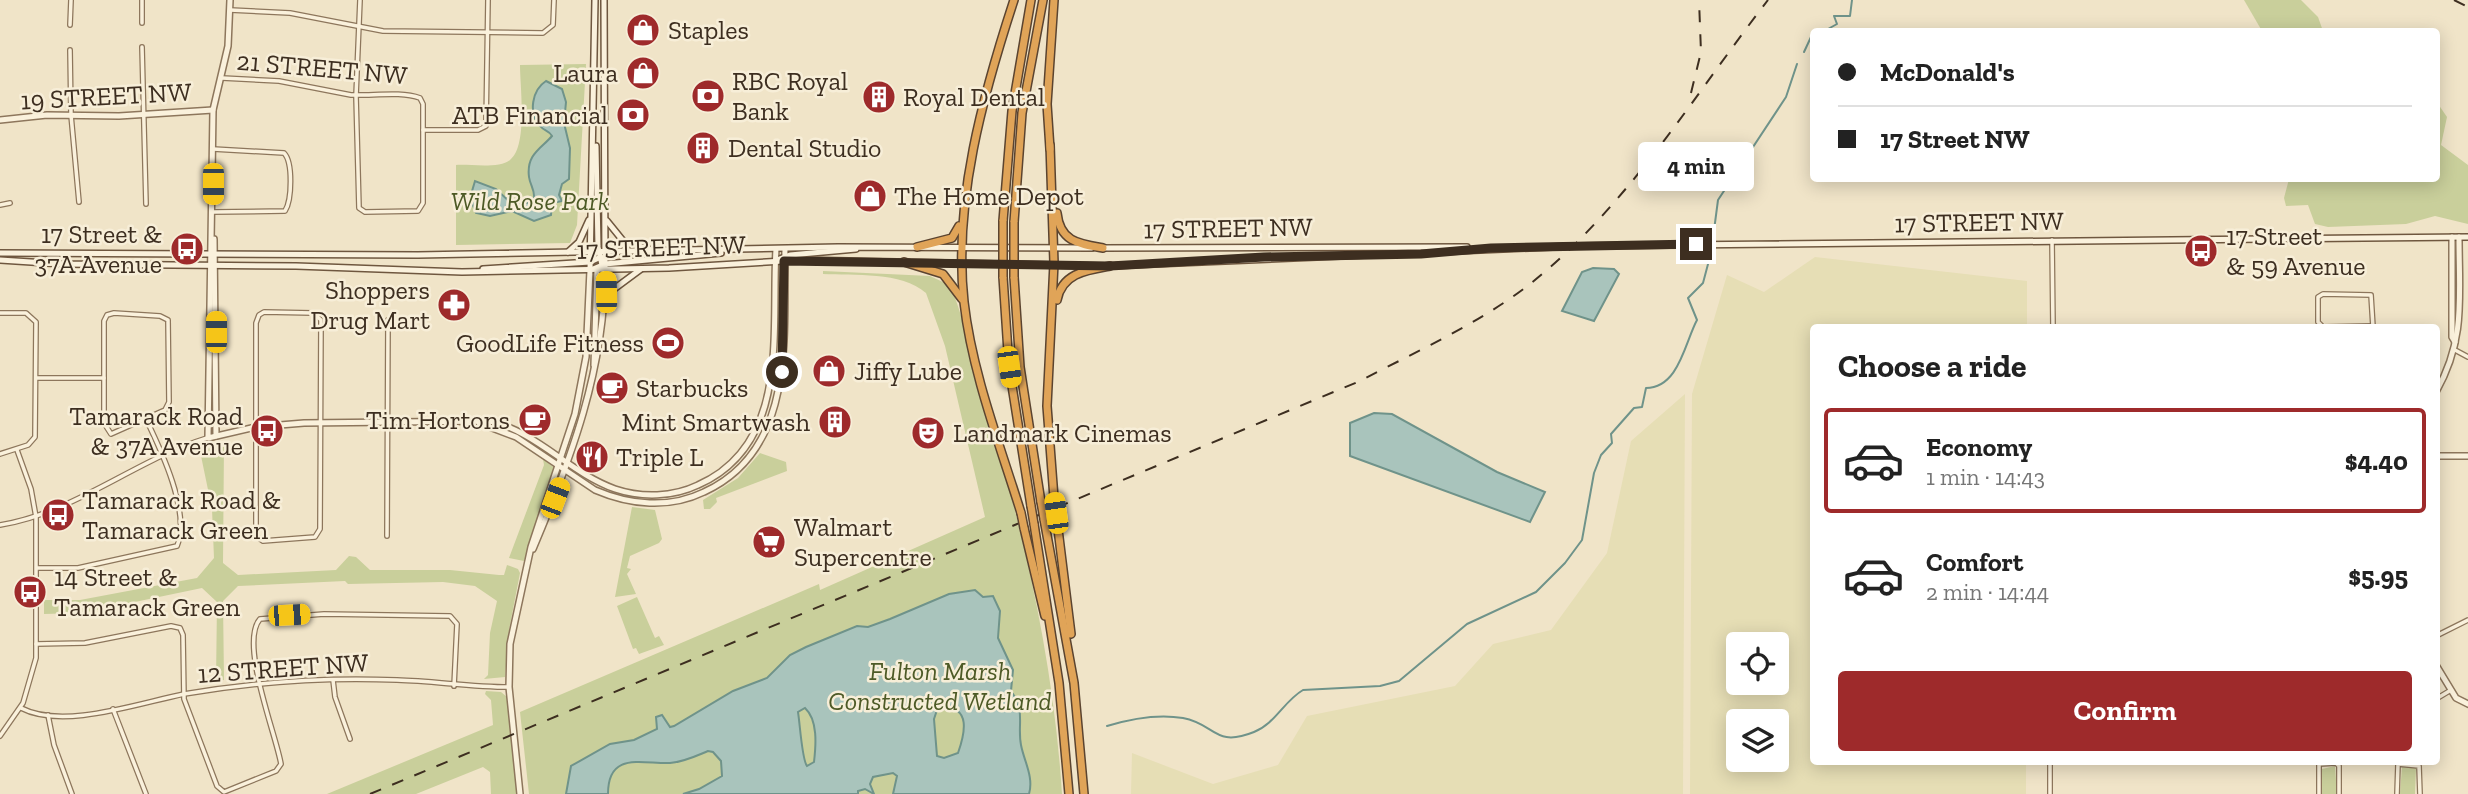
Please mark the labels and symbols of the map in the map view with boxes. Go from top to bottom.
shop icon: Staples [624,11,662,49]
place label: Staples [668,14,749,46]
street label: 21 STREET NW [235,45,409,91]
shop icon: Laura [624,54,662,92]
place label: Laura [553,57,618,89]
place label: RBC Royal Bank [732,65,848,127]
street label: 19 STREET NW [20,76,193,116]
bank icon: RBC Royal Bank [689,77,727,115]
building icon: Royal Dental [860,78,898,116]
place label: Royal Dental [903,81,1045,113]
bank icon: ATB Financial [614,96,652,134]
place label: ATB Financial [452,99,608,131]
building icon: Dental Studio [684,129,722,167]
place label: Dental Studio [728,132,881,164]
callout: 4 min [1638,142,1754,191]
car [203,163,224,205]
shop icon: The Home Depot [851,177,889,215]
place label: The Home Depot [894,180,1084,212]
park label: Wild Rose Park [451,185,609,217]
street label: 17 STREET NW [1894,205,2065,239]
street label: 17 STREET NW [1143,211,1314,245]
place label: 17 Street & 37A Avenue [34,218,162,280]
place label: 17 Street & 59 Avenue [2226,220,2366,282]
street label: 17 STREET NW [576,228,747,266]
route end [1680,228,1712,260]
bus stop icon: 17 Street & 37A Avenue [168,230,206,268]
bus stop icon: 17 Street & 59 Avenue [2182,232,2220,270]
car [596,271,617,313]
place label: Shoppers Drug Mart [310,274,430,336]
pharmacy icon: Shoppers Drug Mart [435,286,473,324]
car [206,311,227,353]
sports icon: GoodLife Fitness [649,324,687,362]
place label: GoodLife Fitness [456,327,644,359]
car [996,345,1023,389]
shop icon: Jiffy Lube [810,352,848,390]
place label: Jiffy Lube [854,355,962,387]
route start [766,356,798,388]
cafe icon: Starbucks [593,369,631,407]
place label: Starbucks [636,372,748,404]
place label: Tamarack Road & 37A Avenue [69,400,243,462]
cafe icon: Tim Hortons [516,401,554,439]
building icon: Mint Smartwash [816,403,854,441]
place label: Tim Hortons [366,404,510,436]
place label: Mint Smartwash [621,406,810,438]
bus stop icon: Tamarack Road & 37A Avenue [248,412,286,450]
theatre icon: Landmark Cinemas [909,414,947,452]
place label: Landmark Cinemas [953,417,1172,449]
restaurant icon: Triple L [573,438,611,476]
place label: Triple L [616,441,703,473]
car [538,475,573,521]
place label: Tamarack Road & Tamarack Green [82,484,281,546]
car [1043,491,1070,535]
bus stop icon: Tamarack Road & Tamarack Green [39,496,77,534]
place label: Walmart Supercentre [794,511,932,573]
supermarket icon: Walmart Supercentre [750,523,788,561]
place label: 14 Street & Tamarack Green [54,561,240,623]
bus stop icon: 14 Street & Tamarack Green [11,573,49,611]
car [268,603,311,627]
street label: 12 STREET NW [197,646,370,690]
park label: Fulton Marsh Constructed Wetland [828,655,1052,717]

